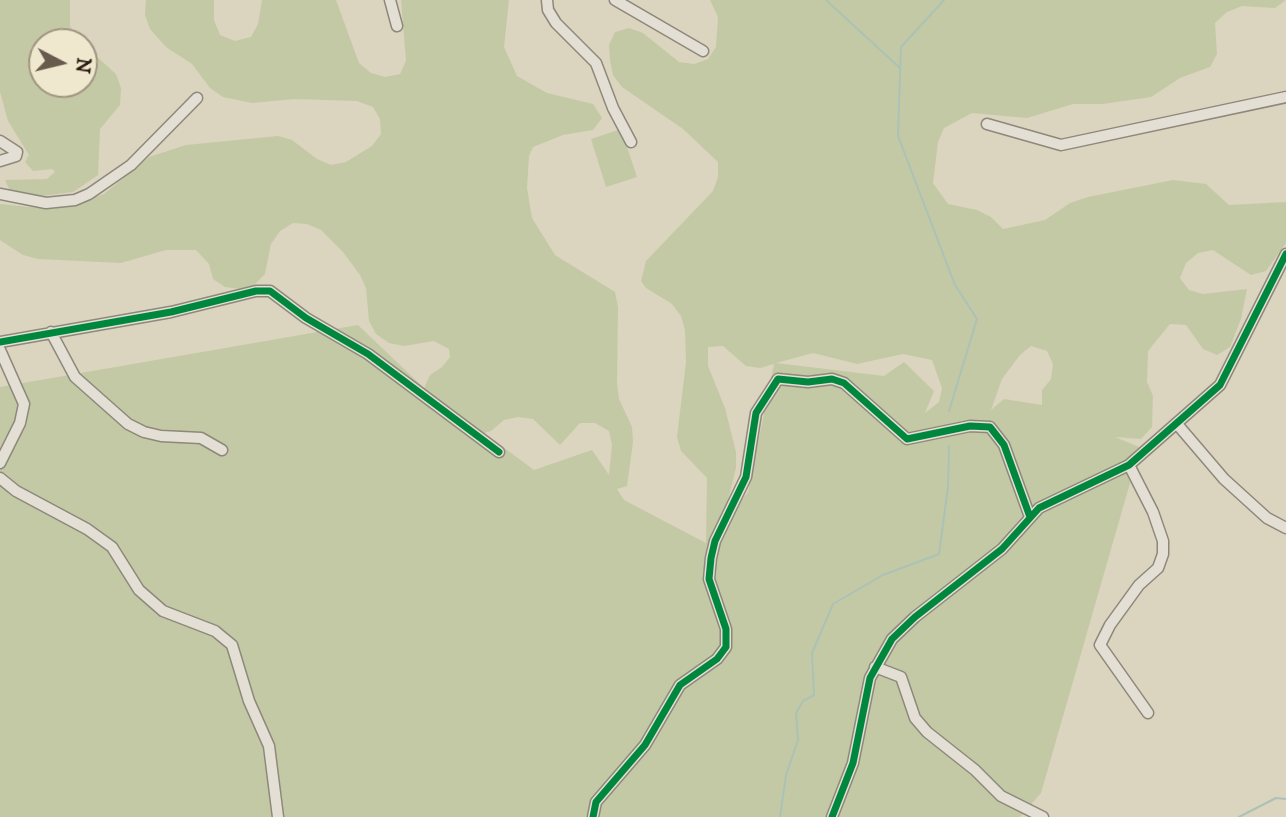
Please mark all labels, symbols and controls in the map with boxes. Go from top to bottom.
north arrow [28,28,98,98]
text: N [70,56,95,75]

